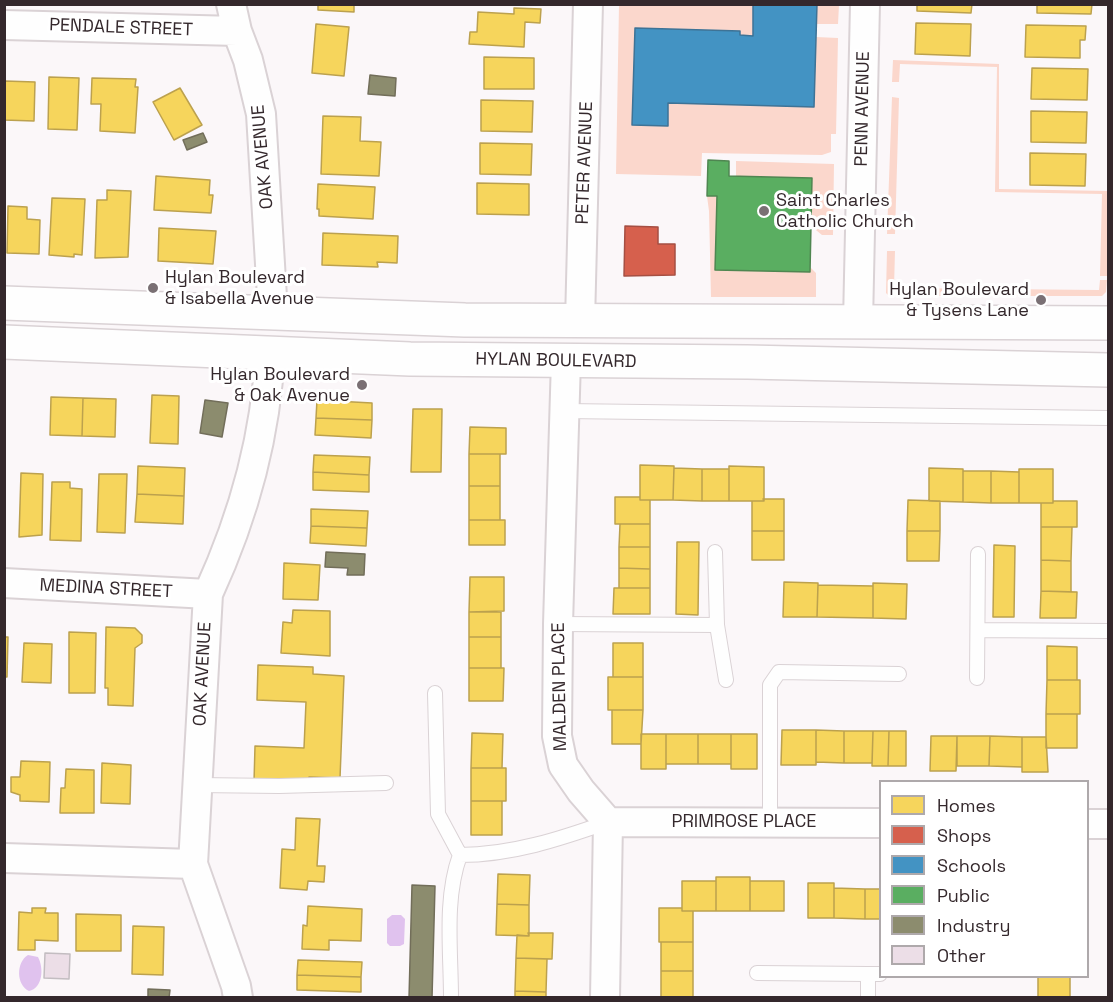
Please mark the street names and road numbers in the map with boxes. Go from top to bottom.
street label: PENDALE STREET [49,15,193,41]
street label: PENN AVENUE [851,51,875,167]
street label: PETER AVENUE [572,101,598,225]
street label: OAK AVENUE [248,104,278,210]
street label: HYLAN BOULEVARD [475,349,637,373]
street label: MEDINA STREET [39,575,173,603]
street label: OAK AVENUE [189,621,217,727]
street label: MALDEN PLACE [548,622,572,752]
street label: PRIMROSE PLACE [672,811,816,833]

